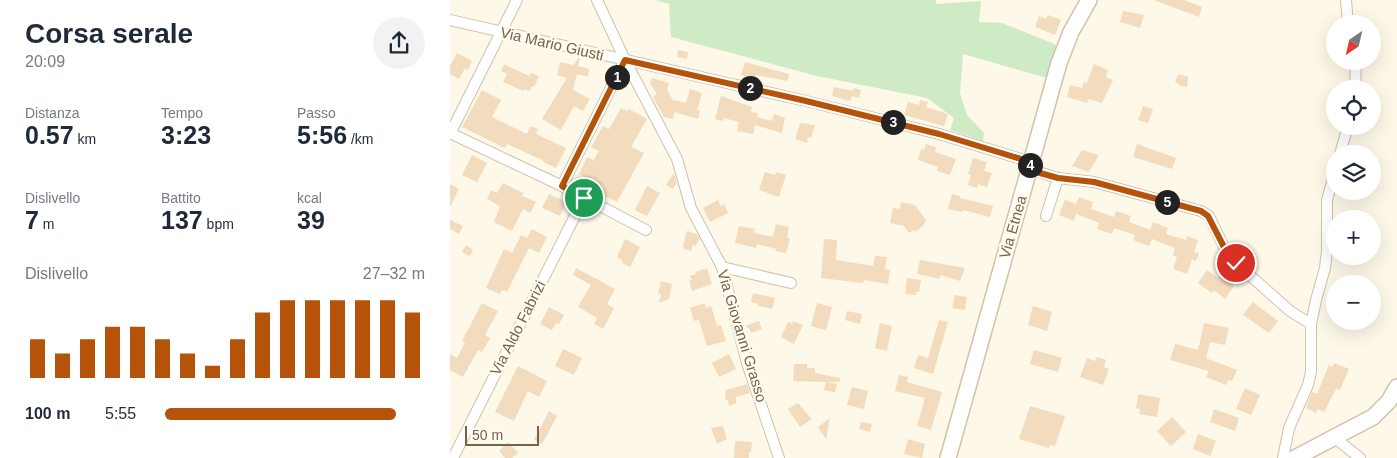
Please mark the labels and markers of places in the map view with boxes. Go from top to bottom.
pin: 1 [604,64,630,90]
pin: 2 [738,76,762,100]
pin: 3 [880,110,906,134]
pin: 4 [1018,152,1042,178]
pin [563,177,605,219]
pin: 5 [1154,190,1180,214]
pin [1215,242,1257,284]

